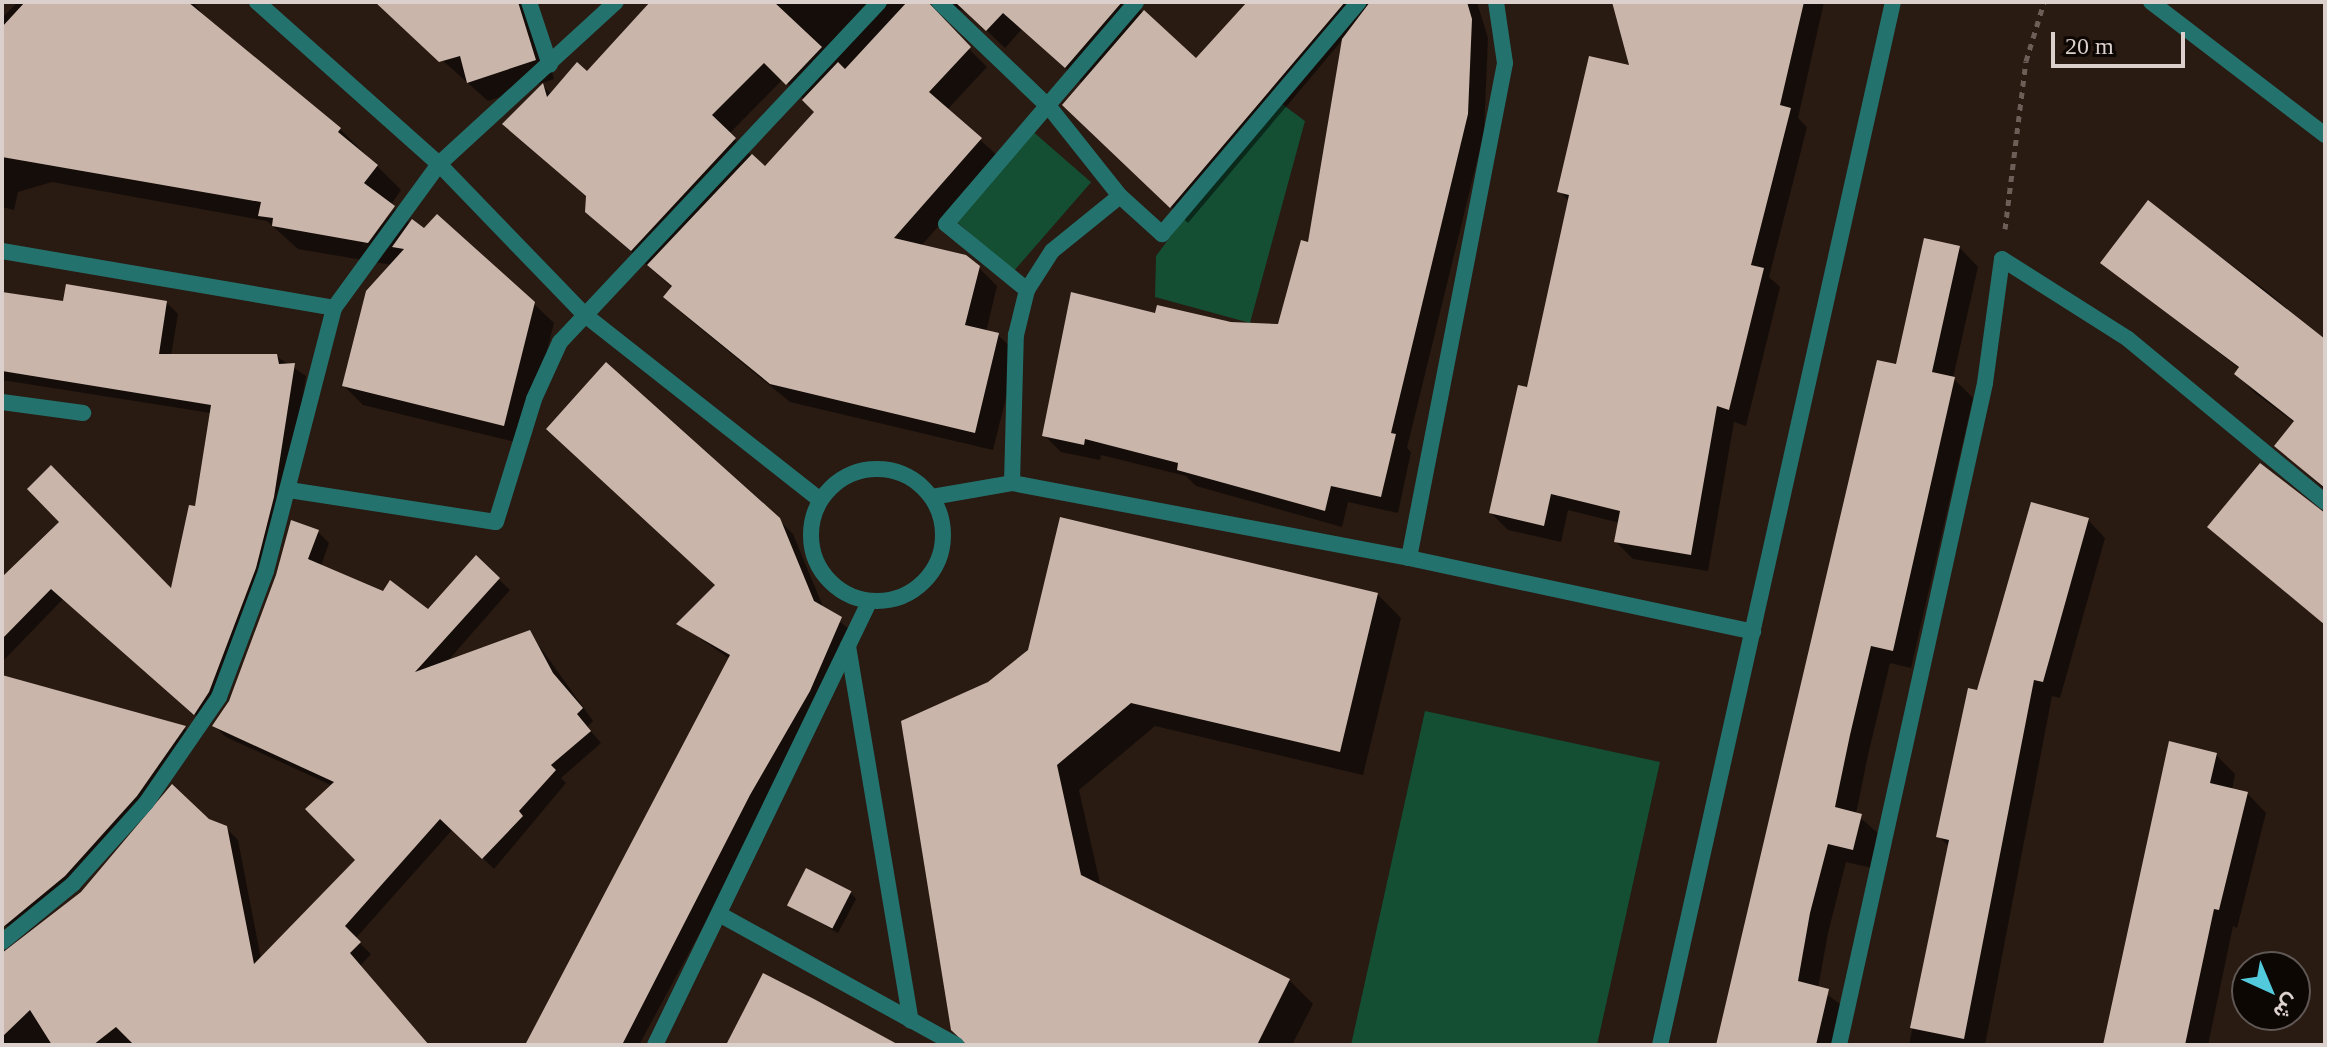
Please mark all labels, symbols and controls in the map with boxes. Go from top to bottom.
scale bar [2055,16,2189,66]
text: 20 m [2065,33,2114,59]
north arrow [2231,951,2311,1031]
text: ش [2268,989,2305,1025]

